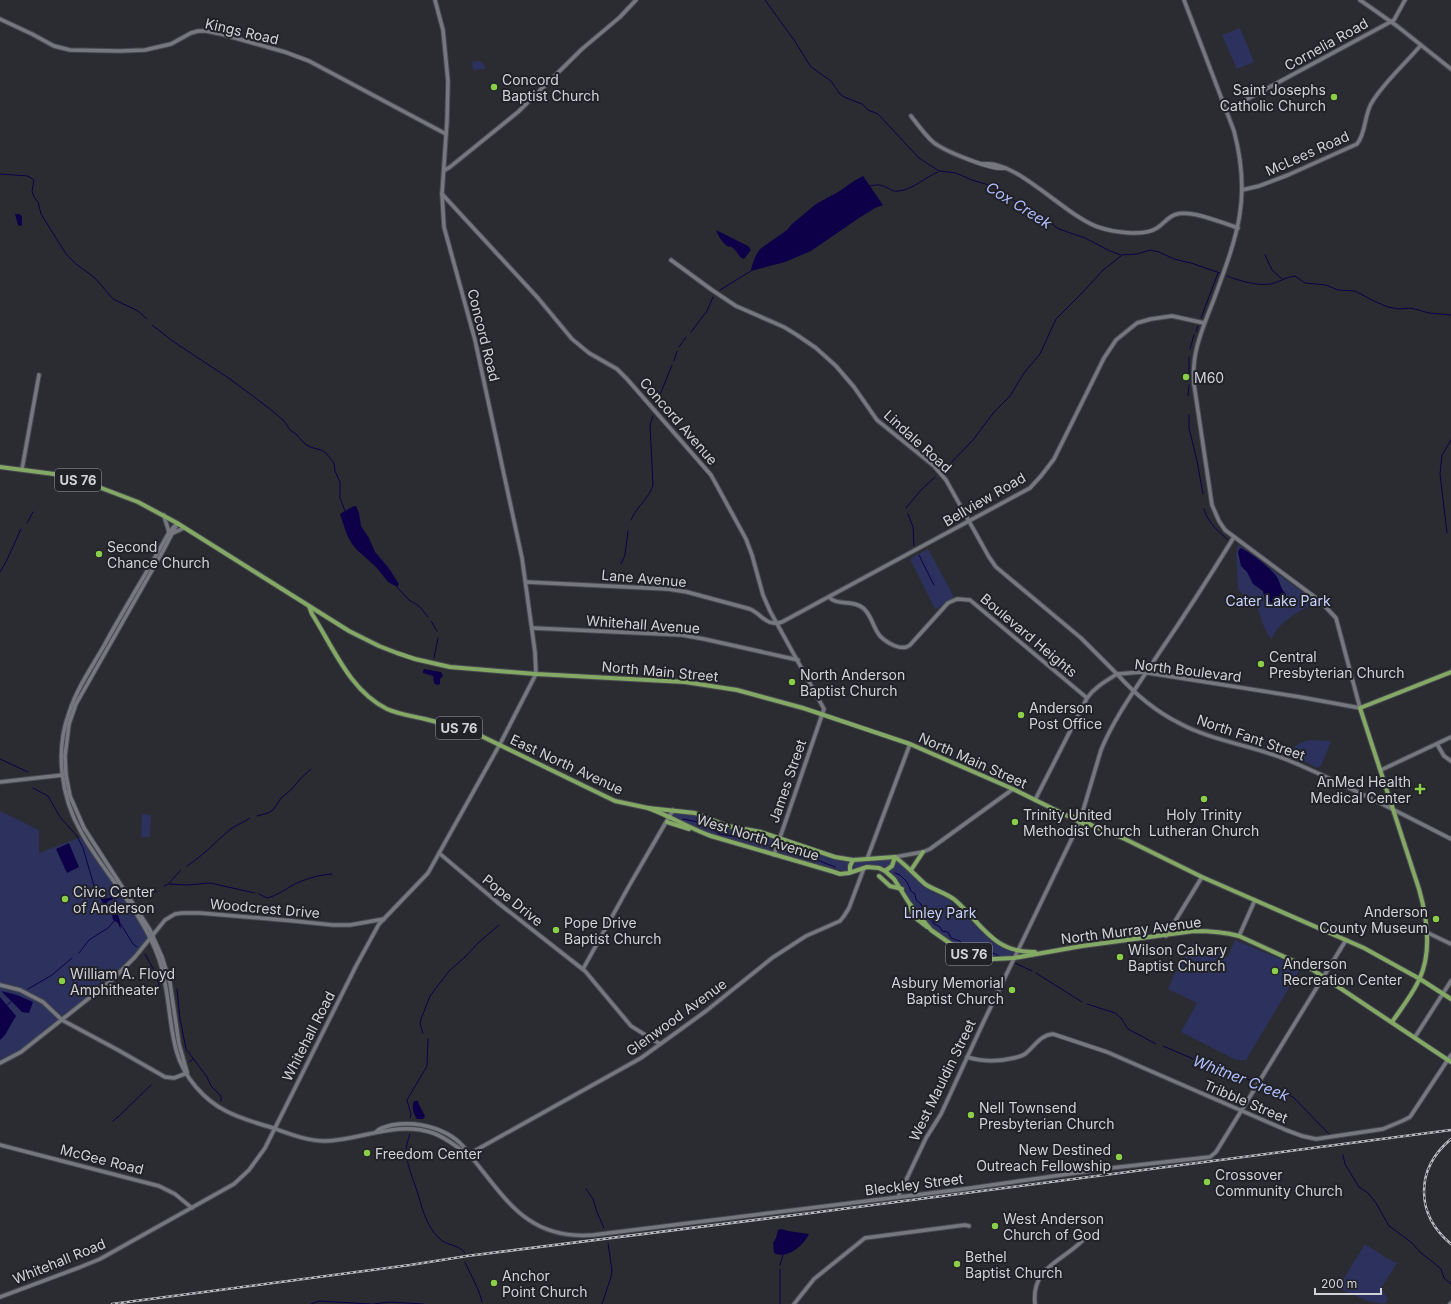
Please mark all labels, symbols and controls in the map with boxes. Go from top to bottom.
street label: Kings Road [204,14,280,48]
street label: Cornelia Road [1281,14,1371,74]
place label: Concord Baptist Church [502,71,600,104]
place label: Saint Josephs Catholic Church [1220,81,1326,114]
marker: Concord Baptist Church [489,82,499,92]
marker: Saint Josephs Catholic Church [1329,92,1339,102]
street label: McLees Road [1262,127,1352,179]
water label: Cox Creek [983,177,1056,233]
street label: Concord Road [464,287,504,383]
place label: M60 [1194,369,1224,386]
marker: M60 [1181,372,1191,382]
street label: Concord Avenue [636,374,722,468]
street label: Lindale Road [881,406,955,476]
road number: US 76 [55,469,101,491]
street label: Bellview Road [940,469,1028,529]
place label: Second Chance Church [107,538,210,571]
marker: Second Chance Church [94,549,104,559]
street label: Lane Avenue [601,566,687,590]
street label: Boulevard Heights [977,590,1081,680]
park label: Cater Lake Park [1225,592,1331,609]
street label: Whitehall Avenue [585,612,701,636]
place label: Central Presbyterian Church [1269,648,1405,681]
street label: North Boulevard [1134,655,1242,685]
street label: North Main Street [601,657,719,685]
marker: Central Presbyterian Church [1256,659,1266,669]
place label: North Anderson Baptist Church [800,666,905,699]
marker: North Anderson Baptist Church [787,677,797,687]
place label: Anderson Post Office [1029,699,1102,732]
marker: Anderson Post Office [1016,710,1026,720]
street label: North Fant Street [1195,711,1308,764]
road number: US 76 [436,717,482,739]
street label: North Main Street [916,728,1030,792]
street label: East North Avenue [508,730,626,798]
street label: James Street [765,737,809,825]
place label: AnMed Health Medical Center [1310,773,1411,806]
marker: AnMed Health Medical Center [1414,783,1426,795]
marker: Holy Trinity Lutheran Church [1199,794,1209,804]
place label: Trinity United Methodist Church [1023,806,1141,839]
place label: Holy Trinity Lutheran Church [1149,806,1259,839]
street label: West North Avenue [695,810,821,864]
marker: Trinity United Methodist Church [1010,817,1020,827]
street label: Pope Drive [479,871,547,929]
place label: Civic Center of Anderson [73,883,155,916]
marker: Civic Center of Anderson [60,894,70,904]
street label: Woodcrest Drive [209,895,321,921]
place label: Anderson County Museum [1319,903,1428,936]
park label: Linley Park [904,904,977,921]
street label: North Murray Avenue [1060,913,1202,947]
place label: Pope Drive Baptist Church [564,914,662,947]
marker: Anderson County Museum [1431,914,1441,924]
marker: Pope Drive Baptist Church [551,925,561,935]
place label: Wilson Calvary Baptist Church [1128,941,1227,974]
road number: US 76 [946,943,992,965]
marker: Wilson Calvary Baptist Church [1115,952,1125,962]
place label: Anderson Recreation Center [1283,955,1402,988]
place label: William A. Floyd Amphitheater [70,965,175,998]
marker: Anderson Recreation Center [1270,966,1280,976]
place label: Asbury Memorial Baptist Church [891,974,1004,1007]
street label: Glenwood Avenue [622,975,730,1059]
marker: William A. Floyd Amphitheater [57,976,67,986]
marker: Asbury Memorial Baptist Church [1007,985,1017,995]
street label: Whitehall Road [278,988,338,1084]
street label: West Mauldin Street [905,1016,979,1144]
water label: Whitner Creek [1190,1051,1292,1105]
street label: Tribble Street [1202,1076,1291,1126]
place label: Nell Townsend Presbyterian Church [979,1099,1115,1132]
marker: Nell Townsend Presbyterian Church [966,1110,976,1120]
street label: McGee Road [59,1140,145,1178]
place label: New Destined Outreach Fellowship [976,1141,1111,1174]
place label: Freedom Center [375,1145,482,1162]
marker: Freedom Center [362,1148,372,1158]
marker: New Destined Outreach Fellowship [1114,1152,1124,1162]
place label: Crossover Community Church [1215,1166,1343,1199]
street label: Bleckley Street [864,1169,965,1198]
marker: Crossover Community Church [1202,1177,1212,1187]
place label: West Anderson Church of God [1003,1210,1104,1243]
marker: West Anderson Church of God [990,1221,1000,1231]
street label: Whitehall Road [10,1235,108,1287]
place label: Bethel Baptist Church [965,1248,1063,1281]
marker: Bethel Baptist Church [952,1259,962,1269]
place label: Anchor Point Church [502,1267,588,1300]
scale bar [1315,1270,1381,1296]
text: 200 m [1321,1276,1357,1291]
marker: Anchor Point Church [489,1278,499,1288]

